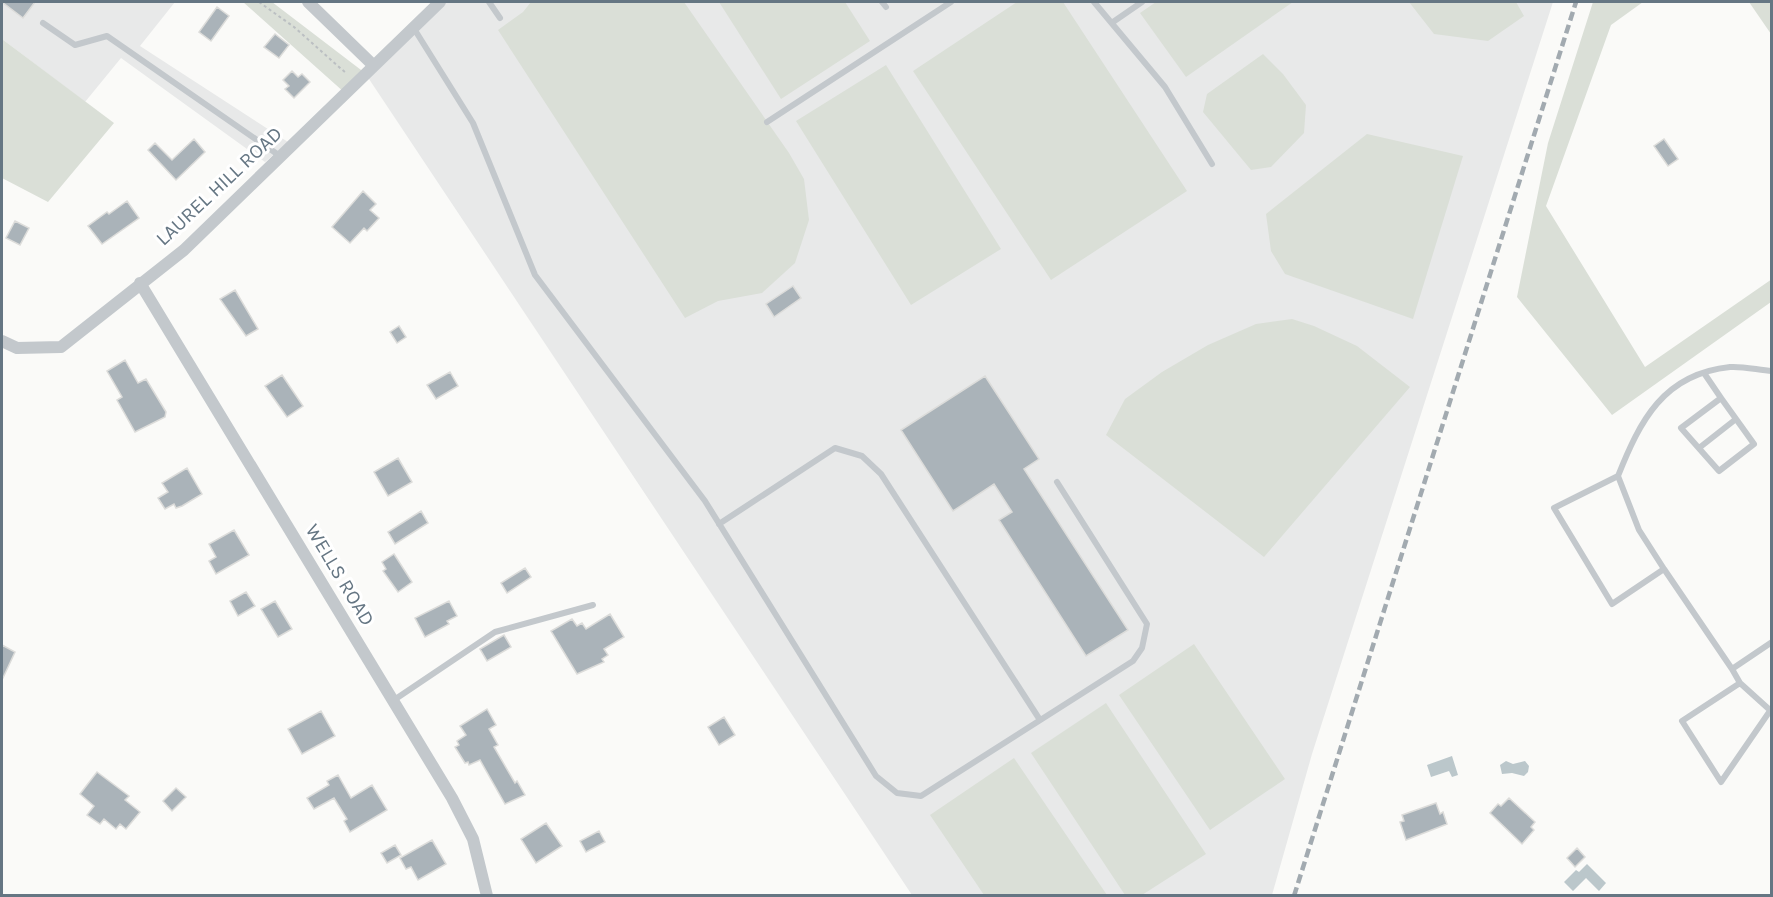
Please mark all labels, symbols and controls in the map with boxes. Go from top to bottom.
street label: LAUREL HILL ROAD [151,122,287,250]
street label: WELLS ROAD [301,520,379,630]

